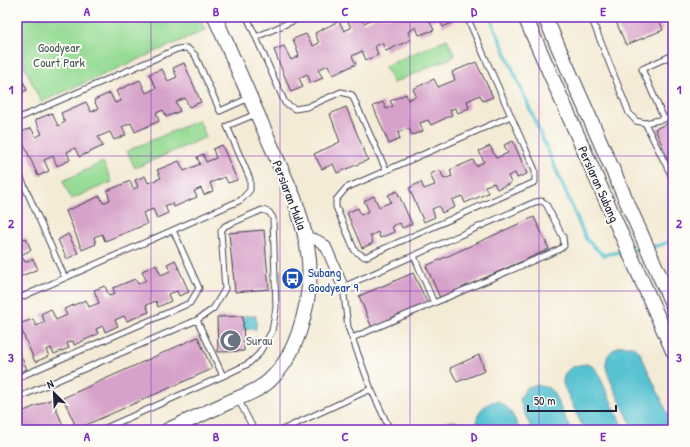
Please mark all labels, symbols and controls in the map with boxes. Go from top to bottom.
text: A [84,2,91,20]
text: B [213,2,220,20]
text: C [341,2,349,20]
text: D [471,2,478,20]
text: E [600,2,606,20]
park label: Goodyear Court Park [33,38,85,71]
text: 1 [9,80,14,98]
text: 1 [677,80,682,98]
street label: Persiaran Subang [574,143,624,225]
street label: Persiaran Mulia [269,158,311,232]
text: 2 [8,214,15,232]
text: 2 [676,214,683,232]
place label: Subang Goodyear 9 [308,263,359,296]
bus stop icon: Subang Goodyear 9 [280,266,306,292]
mosque icon: Surau [218,327,244,353]
place label: Surau [246,331,272,349]
text: 3 [8,348,14,366]
text: 3 [676,348,682,366]
north arrow [34,373,74,413]
text: N [44,376,56,391]
scale bar [528,387,616,413]
text: 50 m [534,392,555,409]
text: A [84,427,91,445]
text: B [213,427,220,445]
text: C [341,427,349,445]
text: D [471,427,478,445]
text: E [600,427,606,445]

